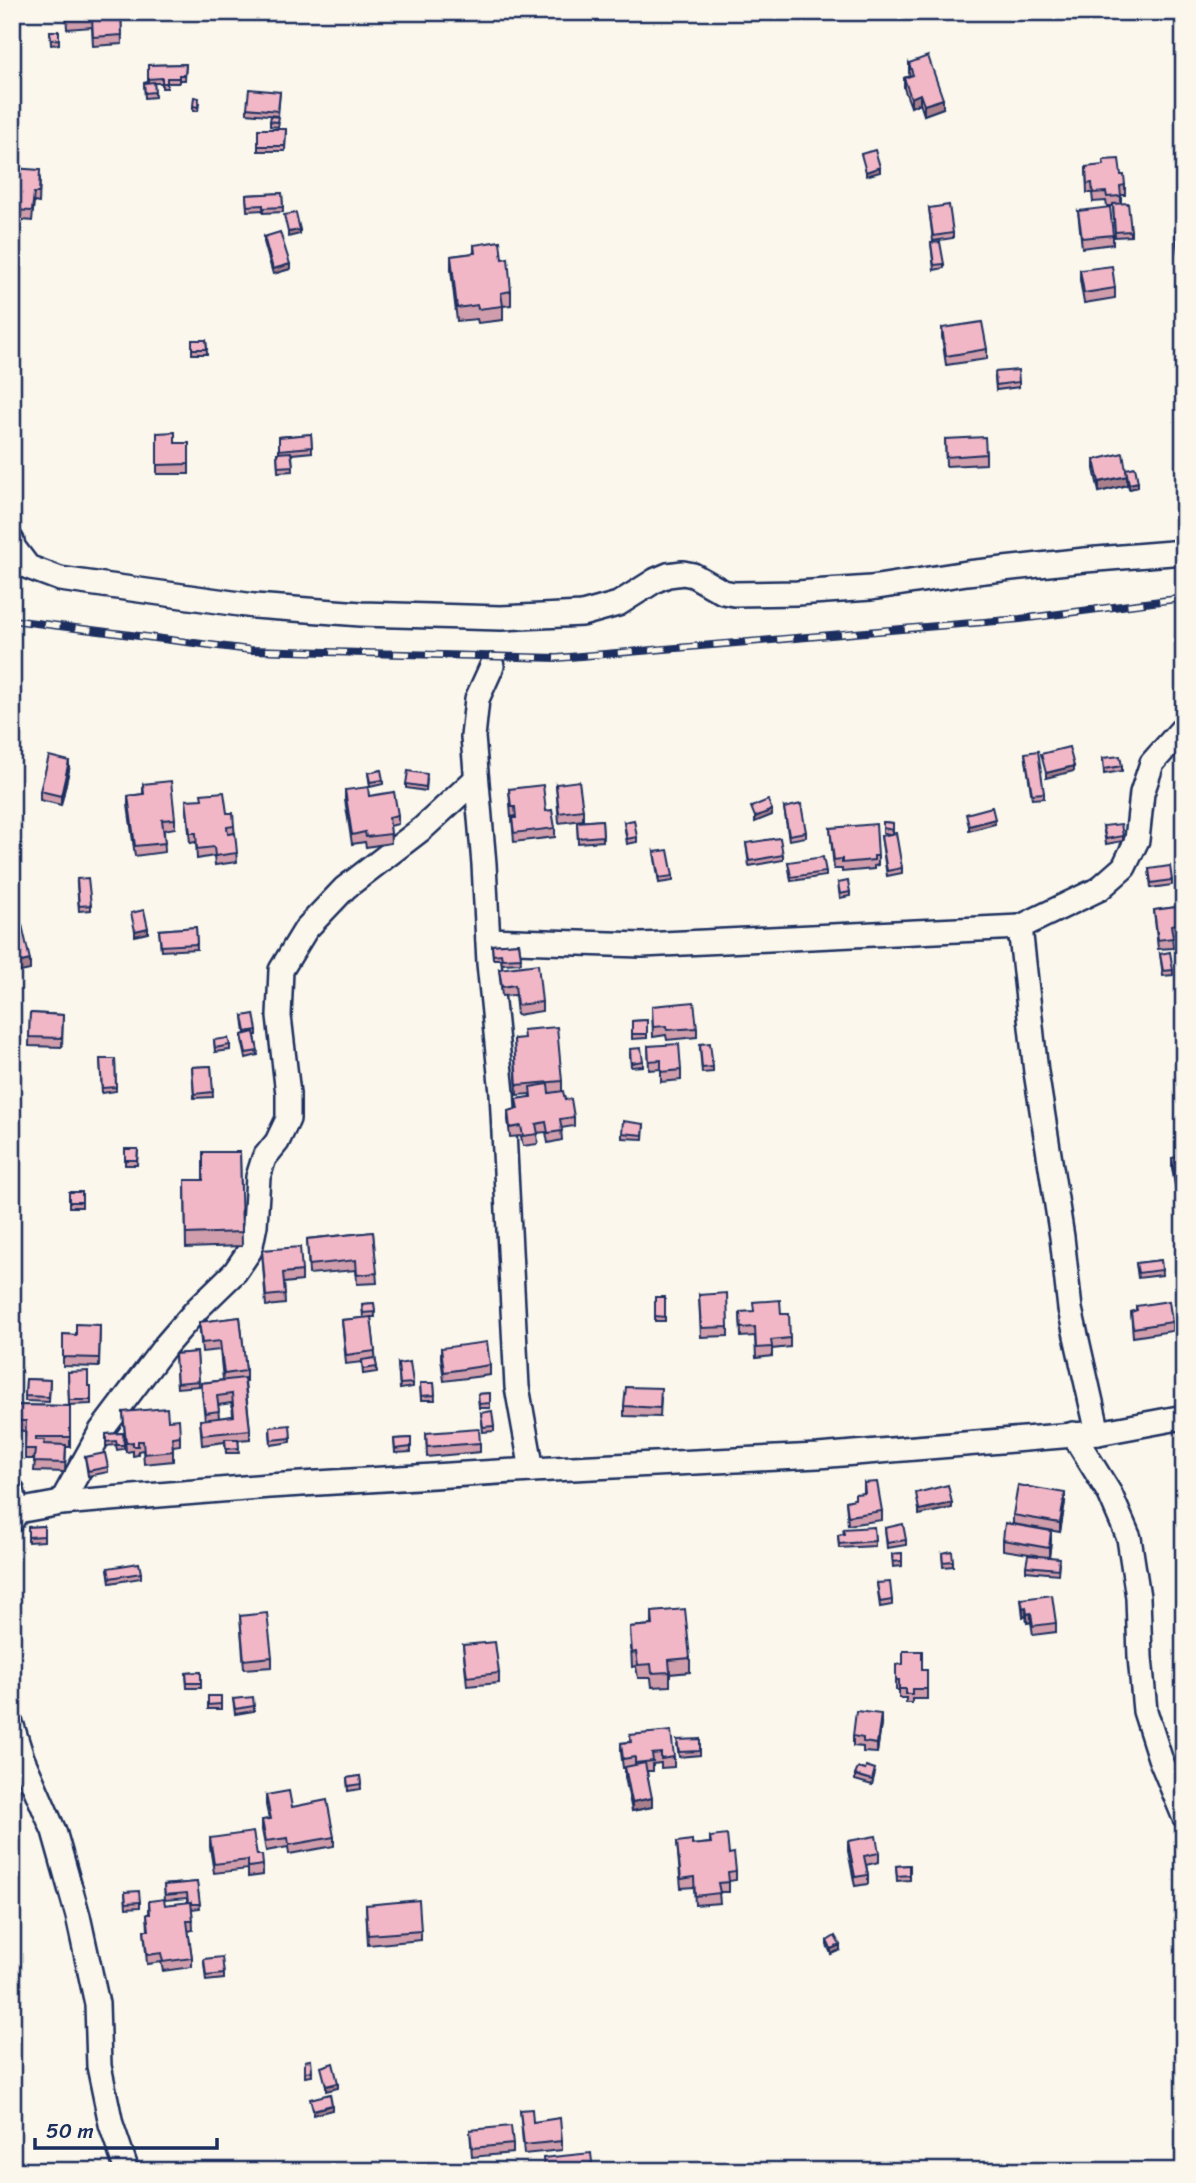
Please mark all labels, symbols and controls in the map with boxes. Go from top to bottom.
scale bar [35,2106,217,2150]
text: 50 m [46,2112,94,2150]

